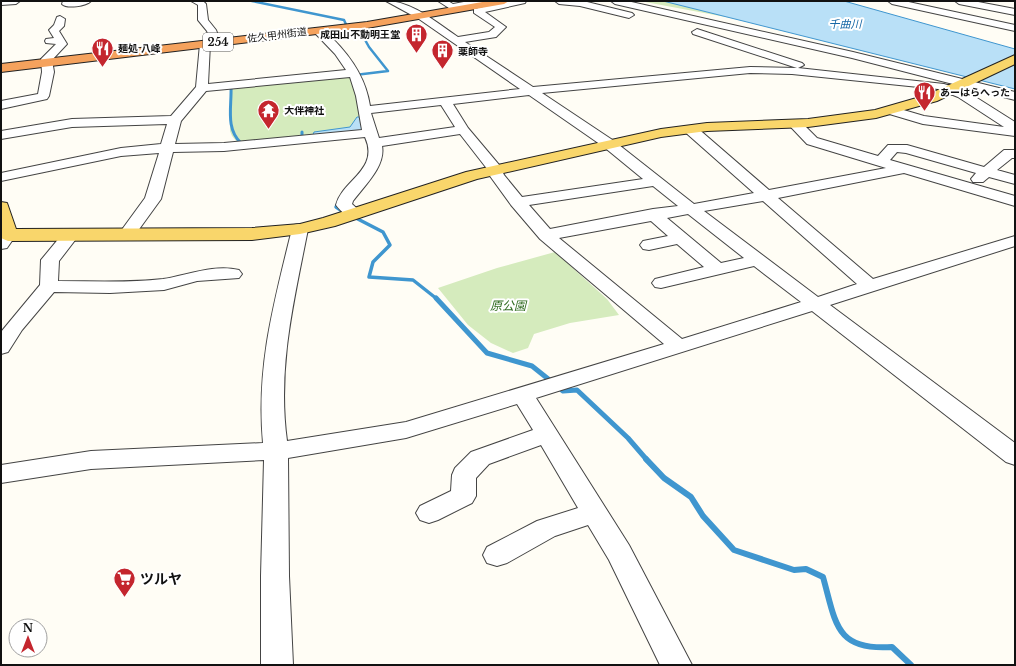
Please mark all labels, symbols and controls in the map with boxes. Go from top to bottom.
water label: 千曲川 [829,17,862,31]
building icon: 成田山不動明王堂 [403,21,429,54]
street label: 佐久甲州街道 [246,25,308,45]
place label: 成田山不動明王堂 [320,28,400,41]
road number: 254 [203,33,233,51]
restaurant icon: 麺処 八峰 [89,35,115,68]
building icon: 薬師寺 [429,38,455,71]
place label: 麺処 八峰 [118,42,161,55]
place label: 薬師寺 [458,45,488,58]
restaurant icon: あーはらへった [911,79,937,112]
place label: あーはらへった [940,86,1010,99]
temple icon: 大伴神社 [255,97,281,130]
place label: 大伴神社 [284,104,325,117]
park label: 原公園 [490,298,528,313]
supermarket icon: ツルヤ [111,566,137,599]
place label: ツルヤ [140,570,182,588]
north arrow [8,618,48,658]
text: N [23,621,34,635]

